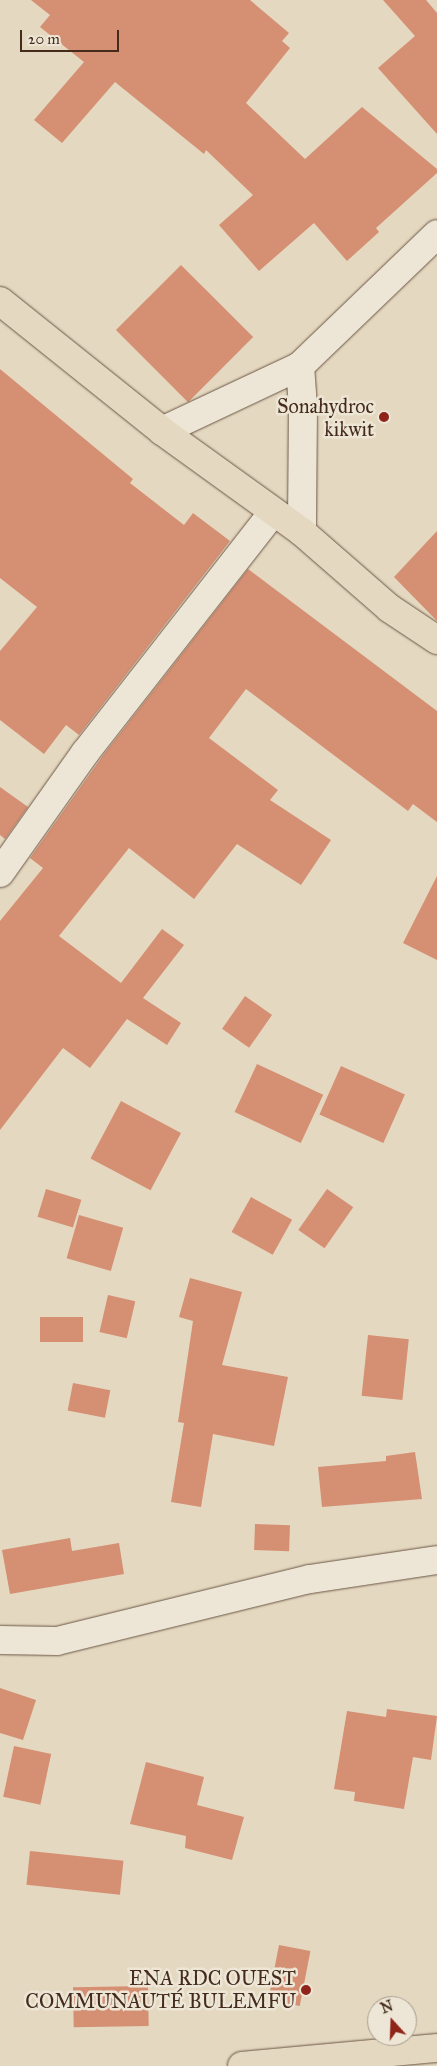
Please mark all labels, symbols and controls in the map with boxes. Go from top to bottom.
scale bar [22,20,121,52]
text: 20 m [28,30,60,48]
place label: Sonahydroc kikwit [277,394,374,441]
marker: Sonahydroc kikwit [378,411,390,423]
place label: ENA RDC OUEST COMMUNAUTÉ BULEMFU [25,1966,296,2013]
marker: ENA RDC OUEST COMMUNAUTÉ BULEMFU [300,1984,312,1996]
north arrow [367,1996,417,2046]
text: N [379,1997,396,2017]

